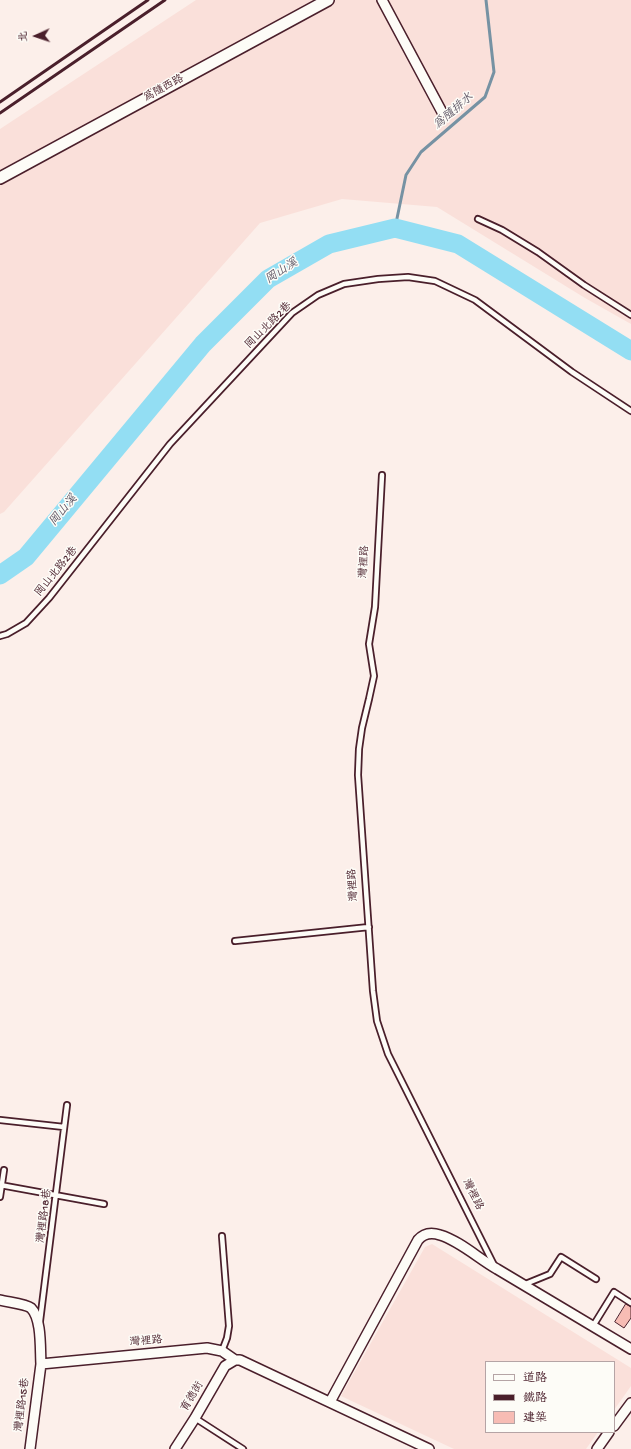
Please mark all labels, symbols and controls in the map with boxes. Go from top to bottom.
north arrow [16,16,56,56]
text: 北 [18,31,30,42]
street label: 為隨西路 [142,73,186,105]
water label: 為隨排水 [431,91,477,133]
water label: 岡山溪 [263,256,301,288]
street label: 岡山北路2巷 [243,300,295,352]
water label: 岡山溪 [47,493,81,529]
street label: 岡山北路2巷 [33,544,81,600]
street label: 灣裡路 [358,545,372,579]
street label: 灣裡路 [346,868,362,902]
street label: 灣裡路 [459,1177,485,1213]
street label: 灣裡路18巷 [35,1188,55,1244]
street label: 灣裡路 [129,1334,163,1350]
legend [485,1361,615,1433]
text: 道路 [523,1372,547,1386]
street label: 灣裡路15巷 [13,1377,33,1433]
street label: 育德街 [179,1379,207,1415]
text: 鐵路 [523,1392,547,1406]
text: 建築 [523,1412,547,1426]

